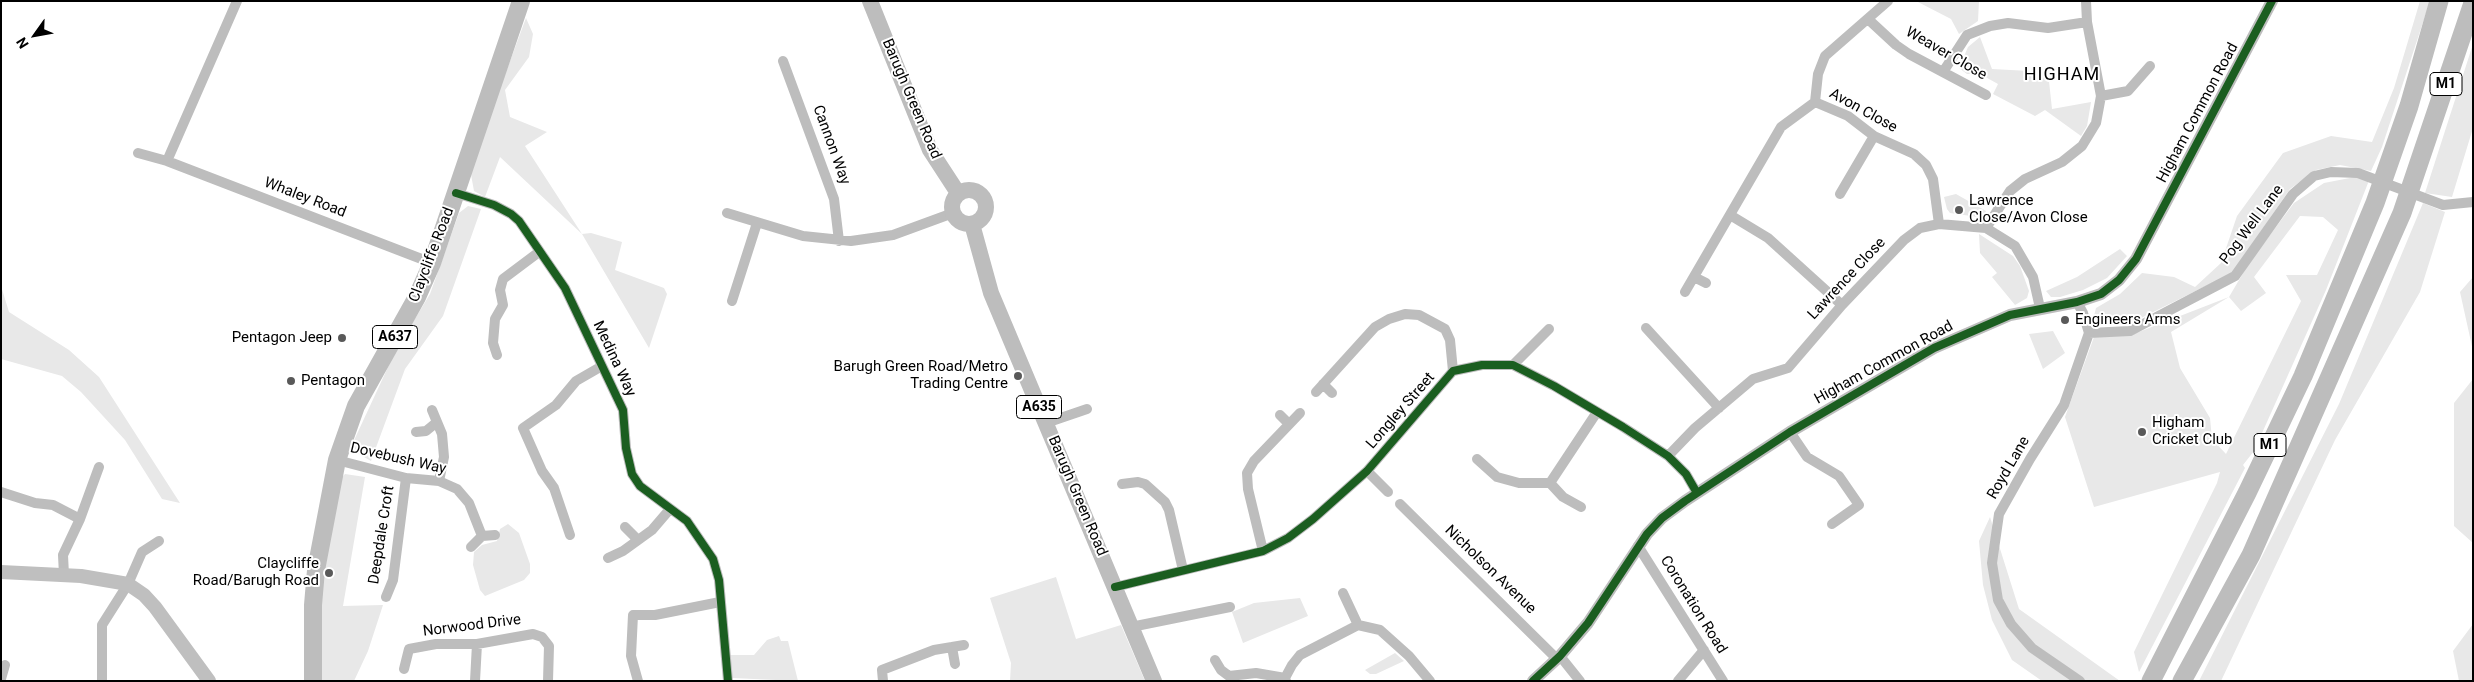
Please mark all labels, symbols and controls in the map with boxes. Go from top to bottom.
north arrow [10,10,60,60]
street label: Weaver Close [1902,24,1990,84]
text: N [13,35,32,51]
street label: Barugh Green Road [878,36,944,162]
street label: Higham Common Road [2154,40,2242,186]
district label: HIGHAM [2023,64,2101,86]
road number: M1 [2430,72,2462,96]
street label: Avon Close [1826,85,1900,137]
street label: Cannon Way [808,103,854,187]
street label: Whaley Road [261,174,349,222]
street label: Pog Well Lane [2216,182,2288,268]
place label: Lawrence Close/Avon Close [1969,192,2088,227]
marker: Lawrence Close/Avon Close [1953,204,1965,216]
street label: Claycliffe Road [406,205,458,305]
street label: Lawrence Close [1804,234,1890,324]
place label: Engineers Arms [2075,311,2180,329]
marker: Engineers Arms [2059,314,2071,326]
street label: Higham Common Road [1812,317,1956,409]
street label: Medina Way [589,318,639,400]
road number: A637 [372,326,418,348]
place label: Pentagon Jeep [232,329,332,347]
marker: Pentagon Jeep [336,332,348,344]
place label: Barugh Green Road/Metro Trading Centre [834,358,1008,393]
street label: Longley Street [1363,369,1439,453]
marker: Barugh Green Road/Metro Trading Centre [1012,370,1024,382]
place label: Pentagon [301,372,365,390]
marker: Pentagon [285,375,297,387]
road number: A635 [1016,396,1062,418]
place label: Higham Cricket Club [2152,414,2232,449]
marker: Higham Cricket Club [2136,426,2148,438]
street label: Barugh Green Road [1044,433,1110,559]
street label: Royd Lane [1984,433,2034,503]
road number: M1 [2254,434,2286,456]
street label: Dovebush Way [348,439,448,479]
street label: Deepdale Croft [365,484,399,586]
street label: Nicholson Avenue [1441,522,1539,618]
street label: Coronation Road [1656,553,1730,657]
place label: Claycliffe Road/Barugh Road [193,555,319,590]
marker: Claycliffe Road/Barugh Road [323,567,335,579]
street label: Norwood Drive [422,611,522,641]

